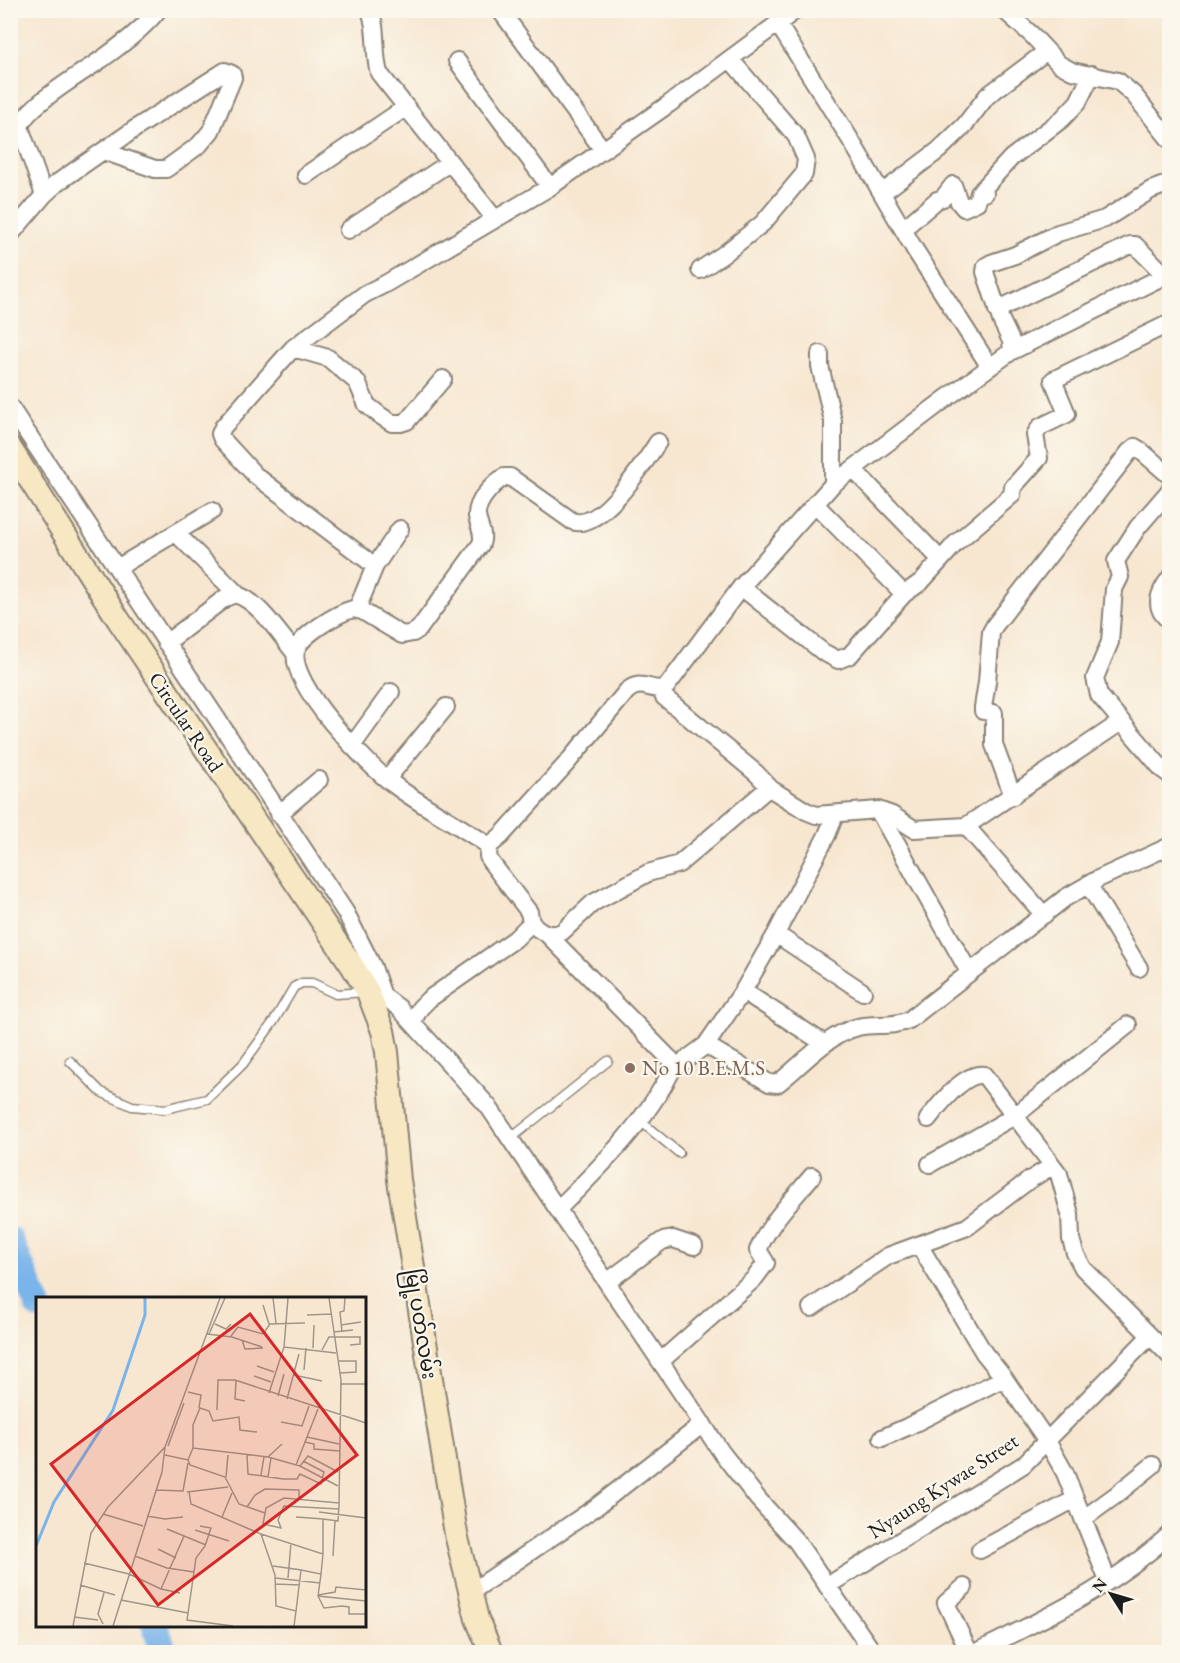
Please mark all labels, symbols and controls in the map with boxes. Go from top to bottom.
street label: Circular Road [143,666,230,777]
place label: No 10 B.E.M.S [642,1054,765,1081]
marker: No 10 B.E.M.S [623,1061,637,1075]
street label: မြို့ပတ်လမ်း [395,1266,446,1382]
inset map [36,1297,366,1627]
street label: Nyaung Kywae Street [862,1427,1023,1544]
north arrow [1081,1564,1141,1624]
text: N [1087,1574,1112,1597]

